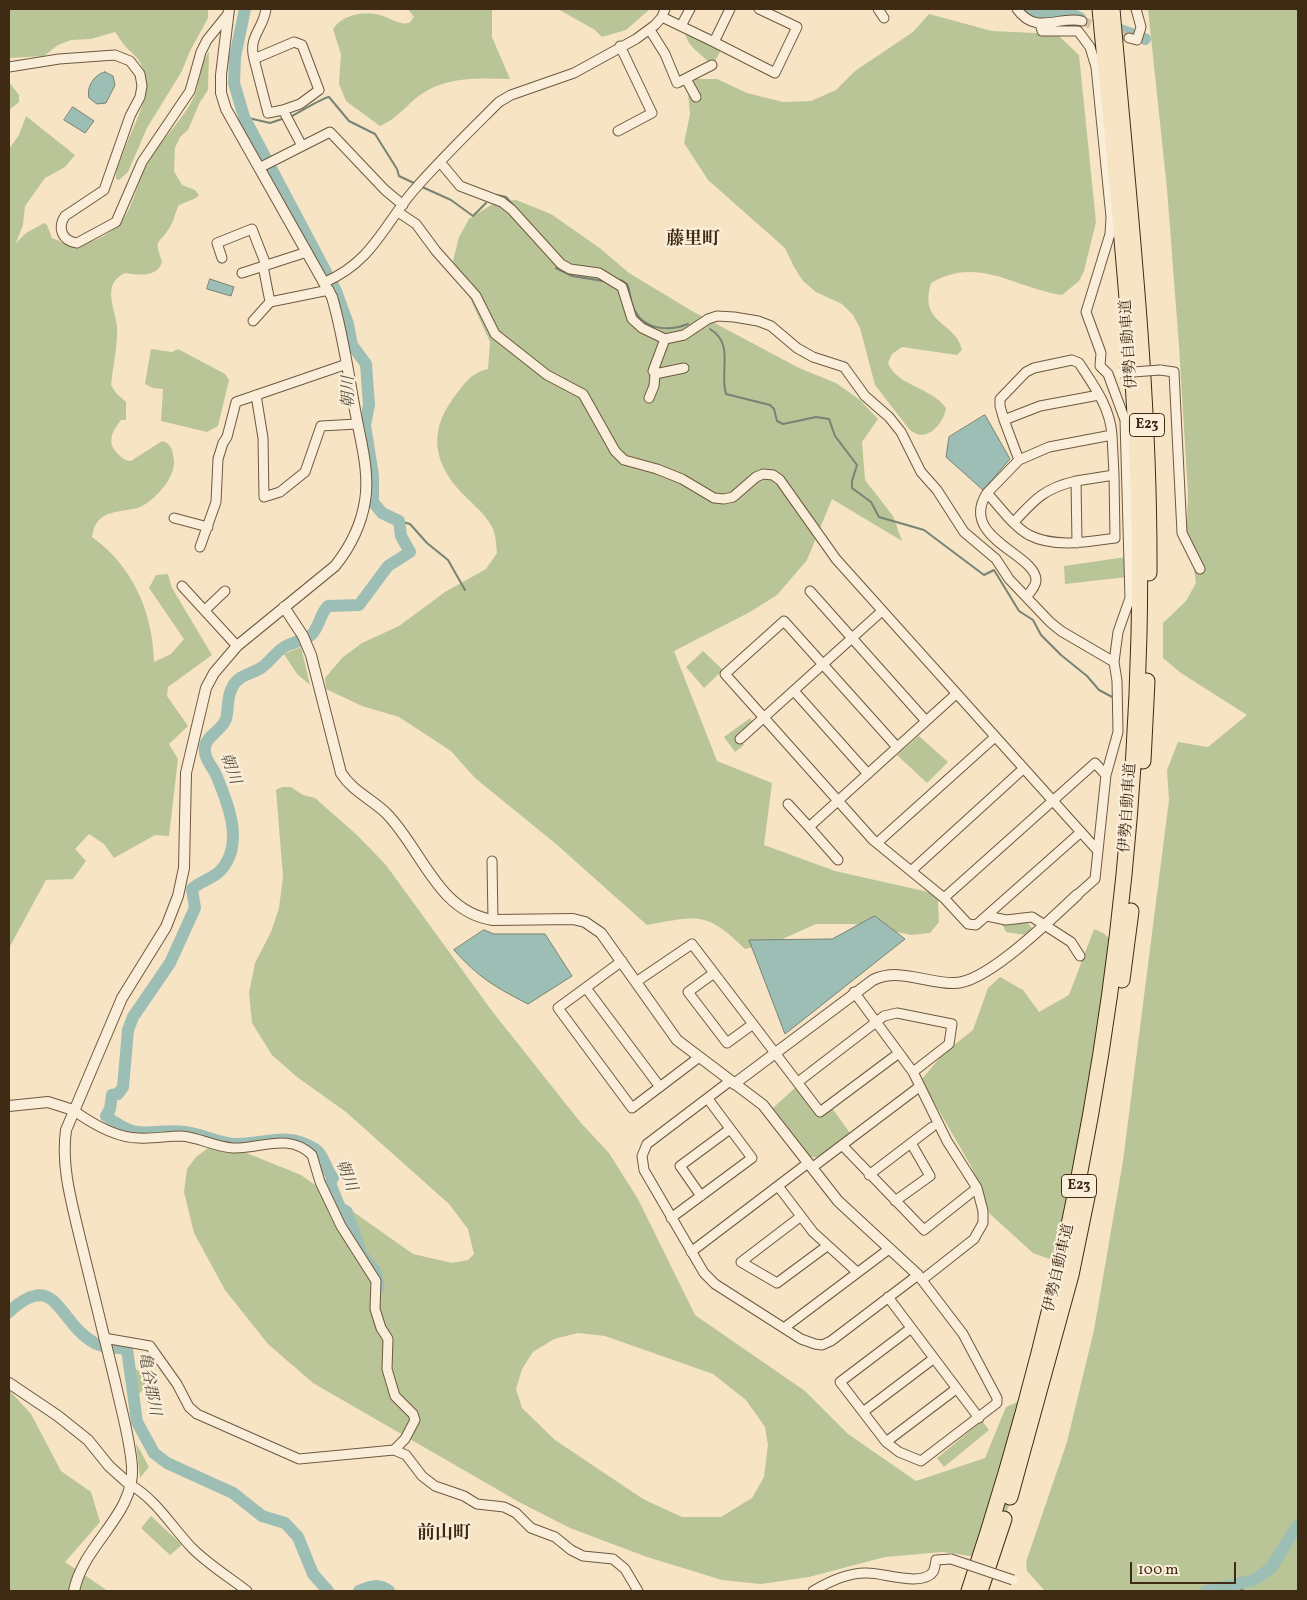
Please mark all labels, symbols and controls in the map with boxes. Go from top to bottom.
district label: 藤里町 [666,230,720,252]
street label: 伊勢自動車道 [1118,298,1142,390]
water label: 朝川 [340,376,360,408]
road number: E23 [1130,414,1164,436]
water label: 朝川 [215,751,243,787]
street label: 伊勢自動車道 [1117,762,1141,854]
water label: 朝川 [330,1158,360,1194]
road number: E23 [1062,1174,1096,1198]
street label: 伊勢自動車道 [1041,1222,1079,1314]
water label: 亀谷郡川 [133,1351,163,1417]
district label: 前山町 [417,1524,471,1546]
scale bar [1132,1552,1238,1584]
text: 100 m [1138,1560,1178,1581]

